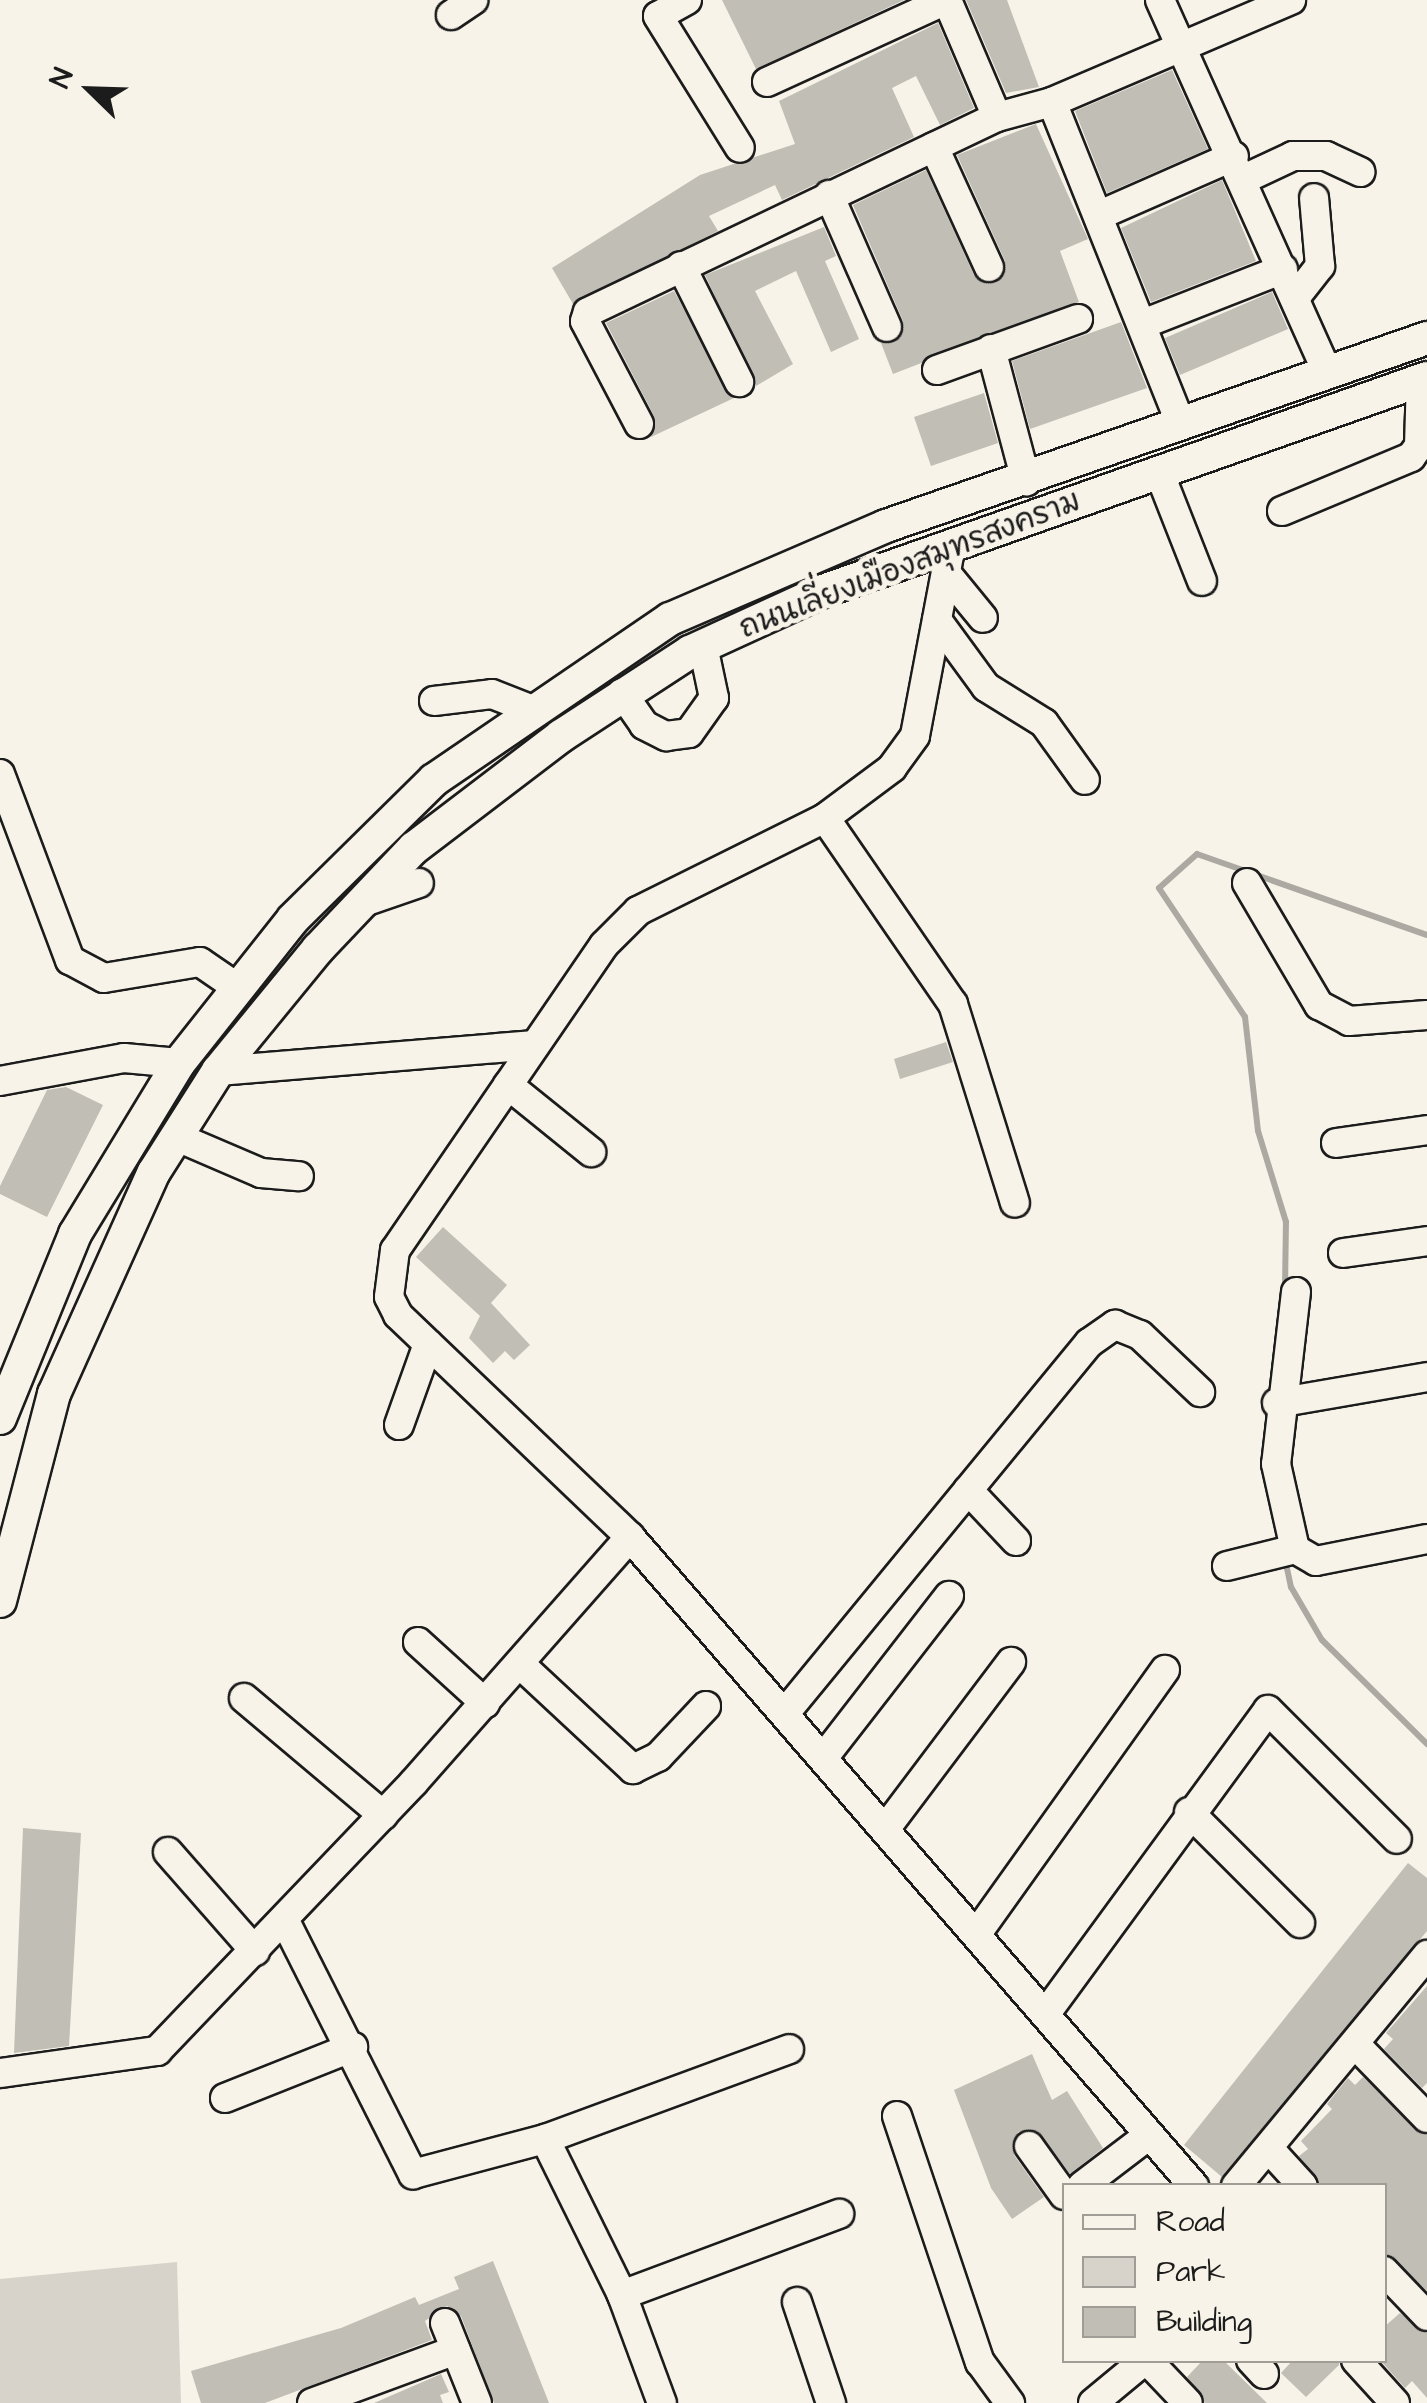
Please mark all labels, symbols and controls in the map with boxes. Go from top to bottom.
north arrow [40,40,140,140]
text: N [41,62,83,94]
street label: ถนนเลี่ยงเมืองสมุทรสงคราม [734,483,1086,647]
legend [1062,2183,1387,2363]
text: Road [1156,2201,1225,2243]
text: Park [1156,2251,1225,2293]
text: Building [1156,2301,1252,2343]

